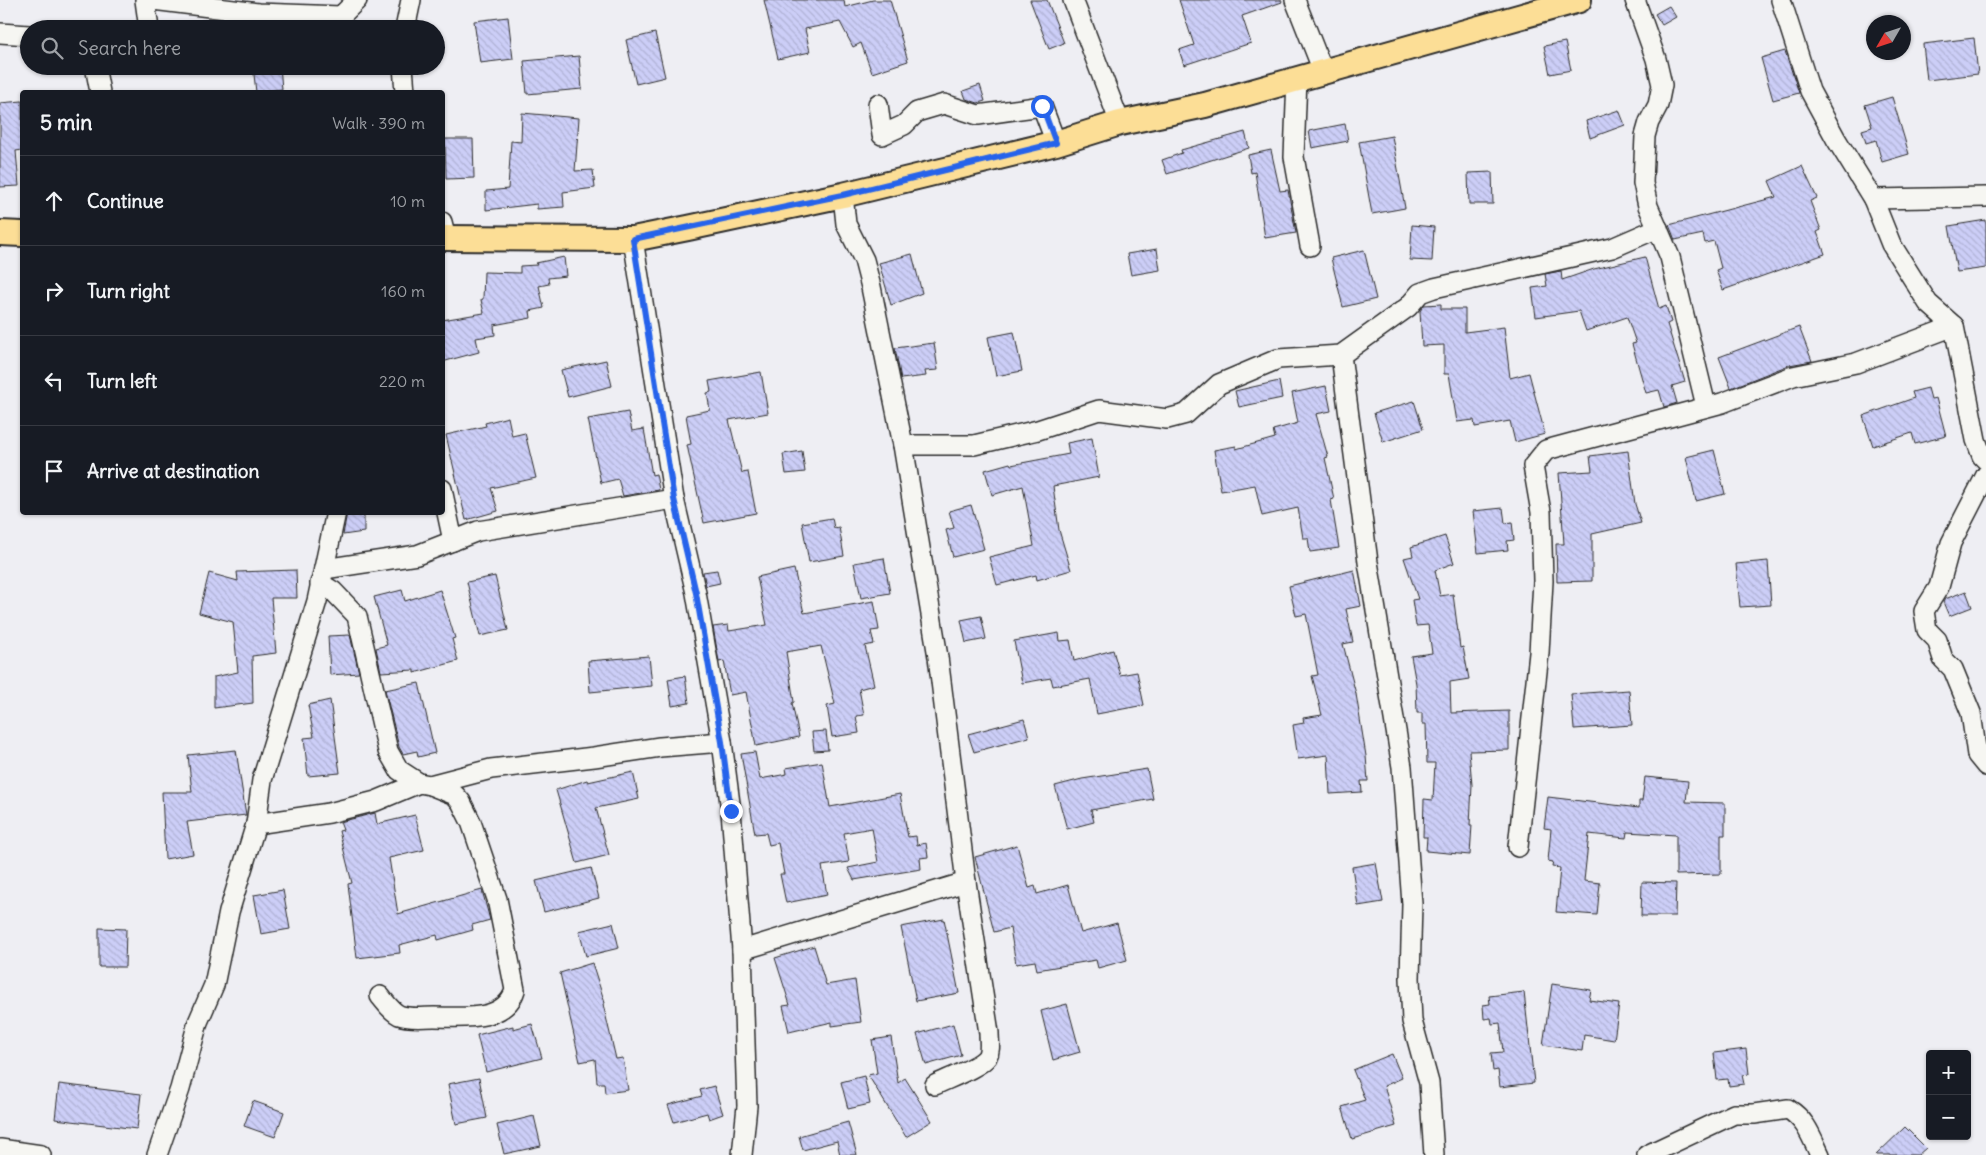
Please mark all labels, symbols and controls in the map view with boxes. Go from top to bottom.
north arrow [1866,15,1911,60]
search box [20,20,445,75]
icon: search [38,34,66,62]
text: Search here [78,36,181,60]
route start [1031,95,1054,118]
text: 5 min [40,109,92,136]
text: Walk · 390 m [332,113,425,133]
icon: ahead [40,187,68,215]
text: Continue [87,189,164,213]
text: 10 m [390,191,425,211]
icon: right [40,277,68,305]
text: Turn right [87,279,170,303]
text: 160 m [381,281,425,301]
icon: left [40,367,68,395]
text: Turn left [87,369,157,393]
text: 220 m [379,371,425,391]
icon: arrive [40,457,68,485]
text: Arrive at destination [87,459,260,483]
route end [720,800,743,823]
map controls [1926,1050,1971,1140]
button: + [1926,1050,1971,1095]
button: − [1926,1095,1971,1140]

